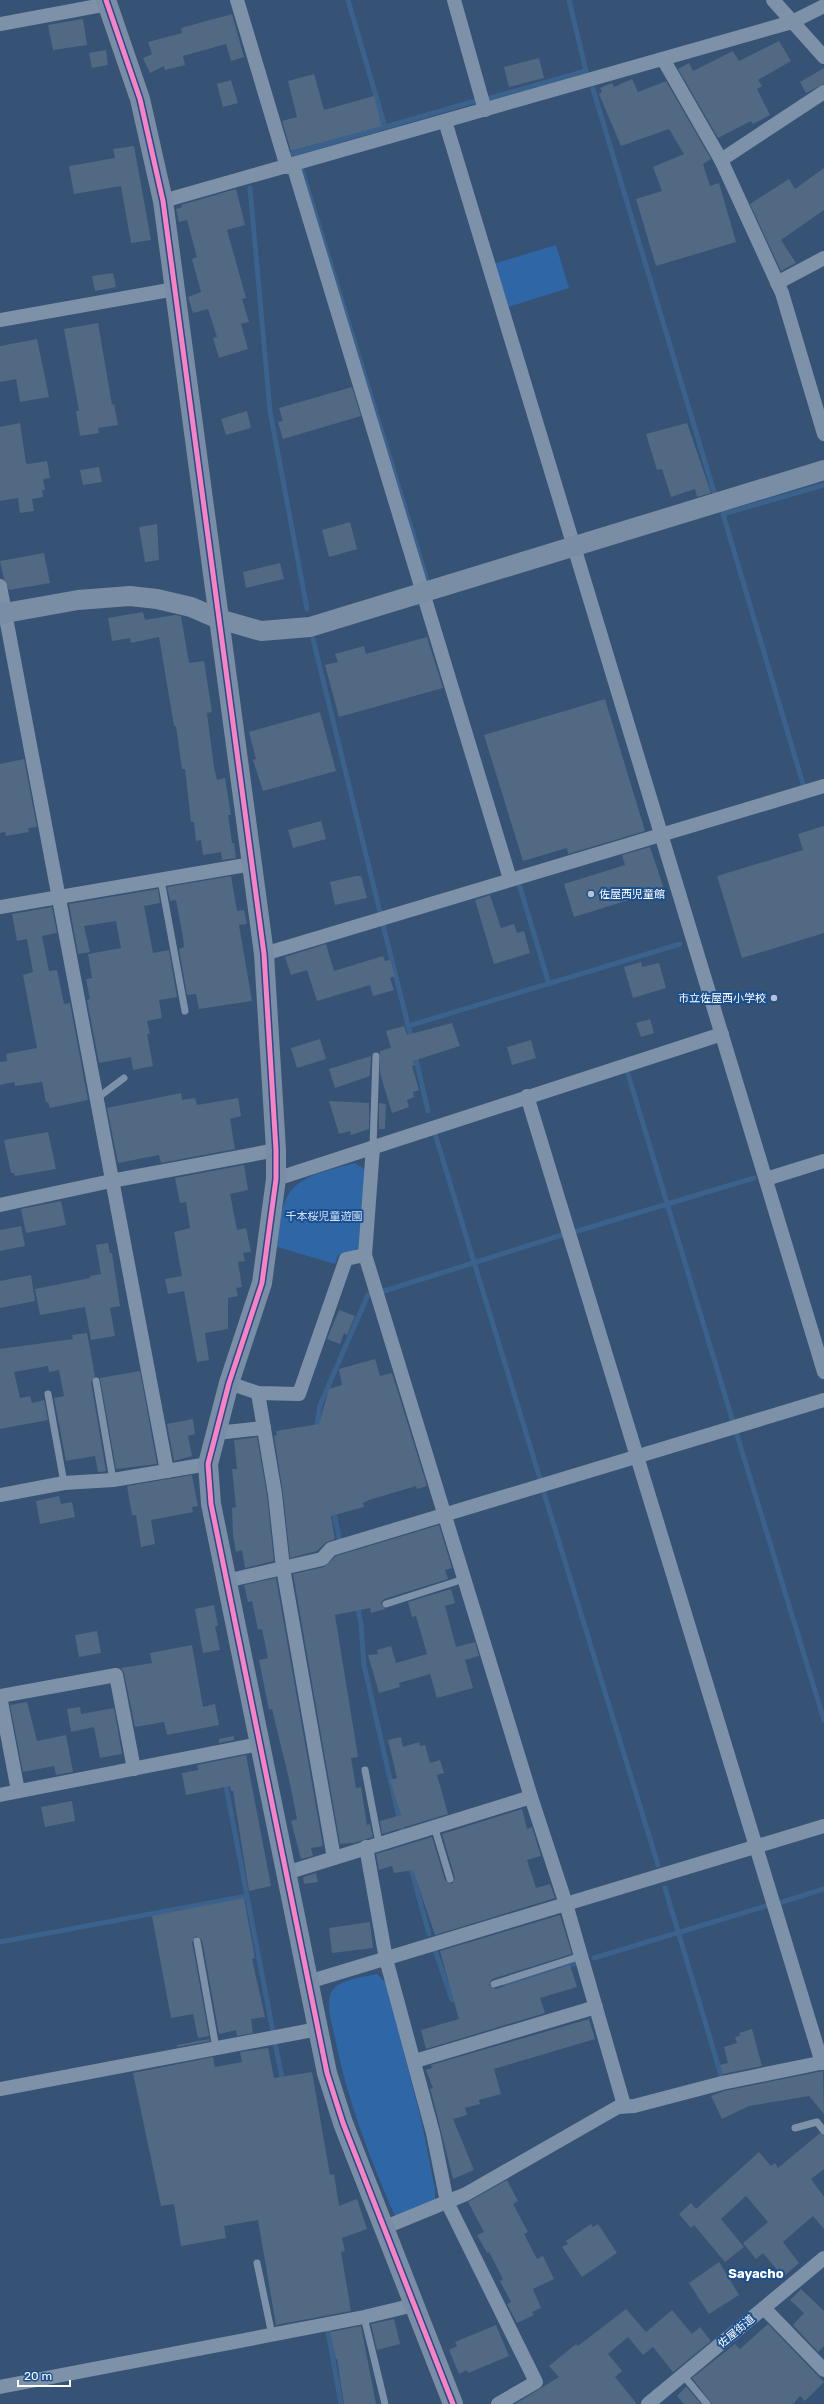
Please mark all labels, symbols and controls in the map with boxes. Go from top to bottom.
place label: 佐屋西児童館 [599,888,665,901]
marker: 佐屋西児童館 [586,889,596,899]
place label: 市立佐屋西小学校 [678,992,766,1005]
marker: 市立佐屋西小学校 [769,993,779,1003]
park label: 千本桜児童遊園 [286,1210,363,1223]
district label: Sayacho [728,2266,784,2281]
street label: 佐屋街道 [715,2312,757,2351]
scale bar [18,2362,70,2388]
text: 20 m [24,2369,52,2383]

